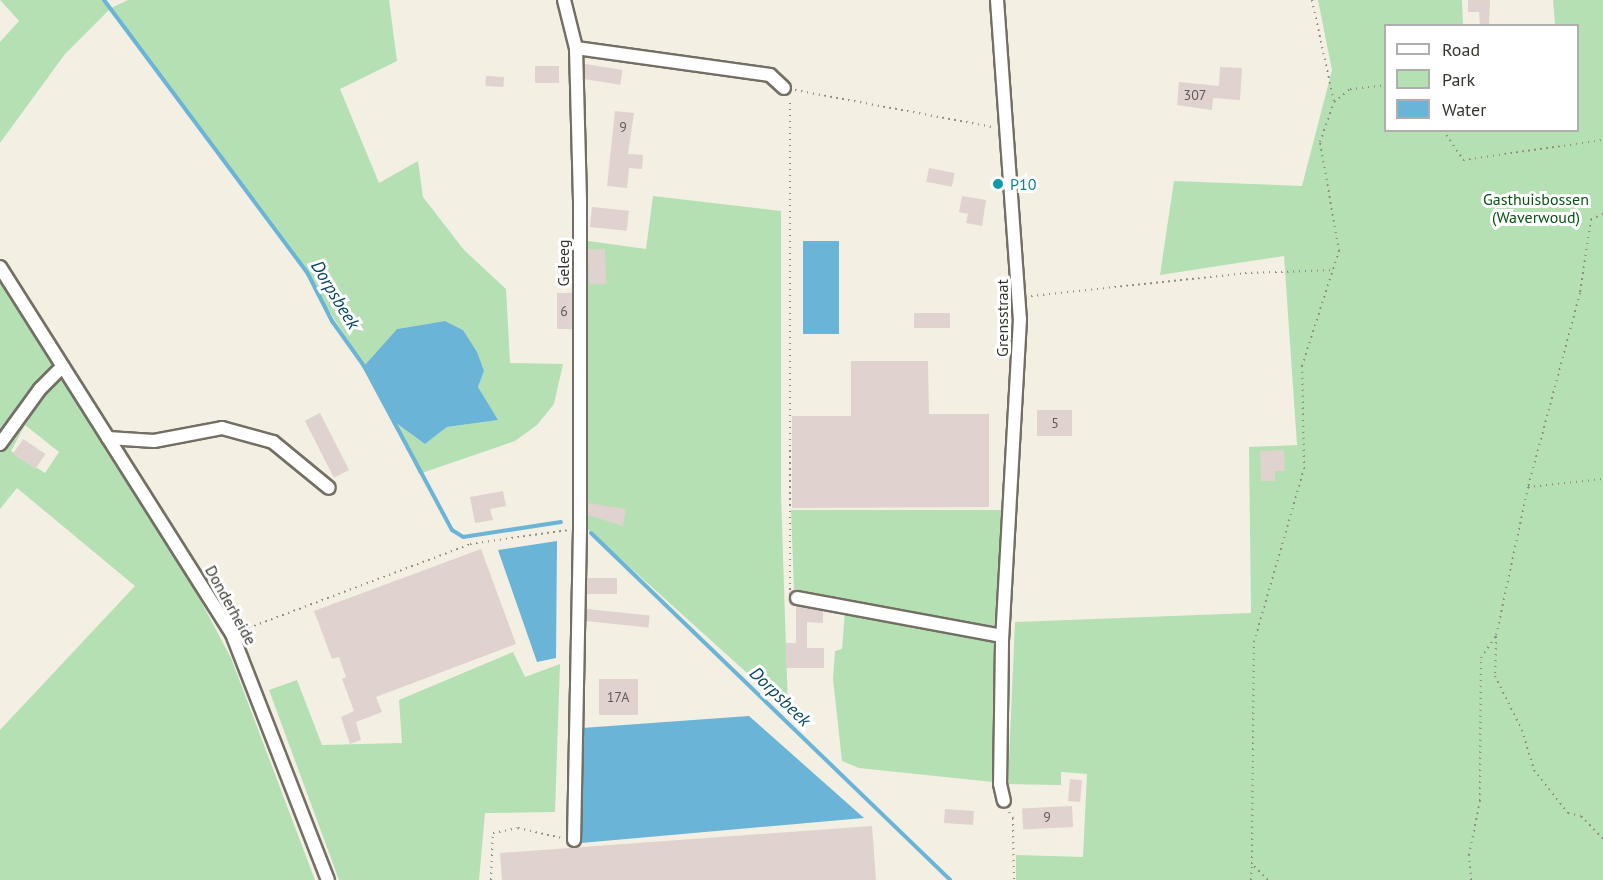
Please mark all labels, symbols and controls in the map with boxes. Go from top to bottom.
legend [1384,24,1579,132]
text: Road [1442,38,1480,61]
text: Park [1442,68,1475,91]
house number: 307 [1184,87,1206,103]
text: Water [1442,98,1486,121]
house number: 9 [619,119,627,135]
place label: P10 [1010,174,1036,194]
marker: P10 [991,177,1005,191]
park label: Gasthuisbossen (Waverwoud) [1483,189,1589,227]
street label: Geleeg [553,239,573,287]
water label: Dorpsbeek [306,257,364,333]
street label: Grensstraat [992,279,1012,357]
house number: 6 [560,303,568,319]
house number: 5 [1051,415,1059,431]
street label: Donderheide [201,562,261,648]
water label: Dorpsbeek [745,663,815,731]
house number: 17A [607,689,629,705]
house number: 9 [1043,809,1051,825]

